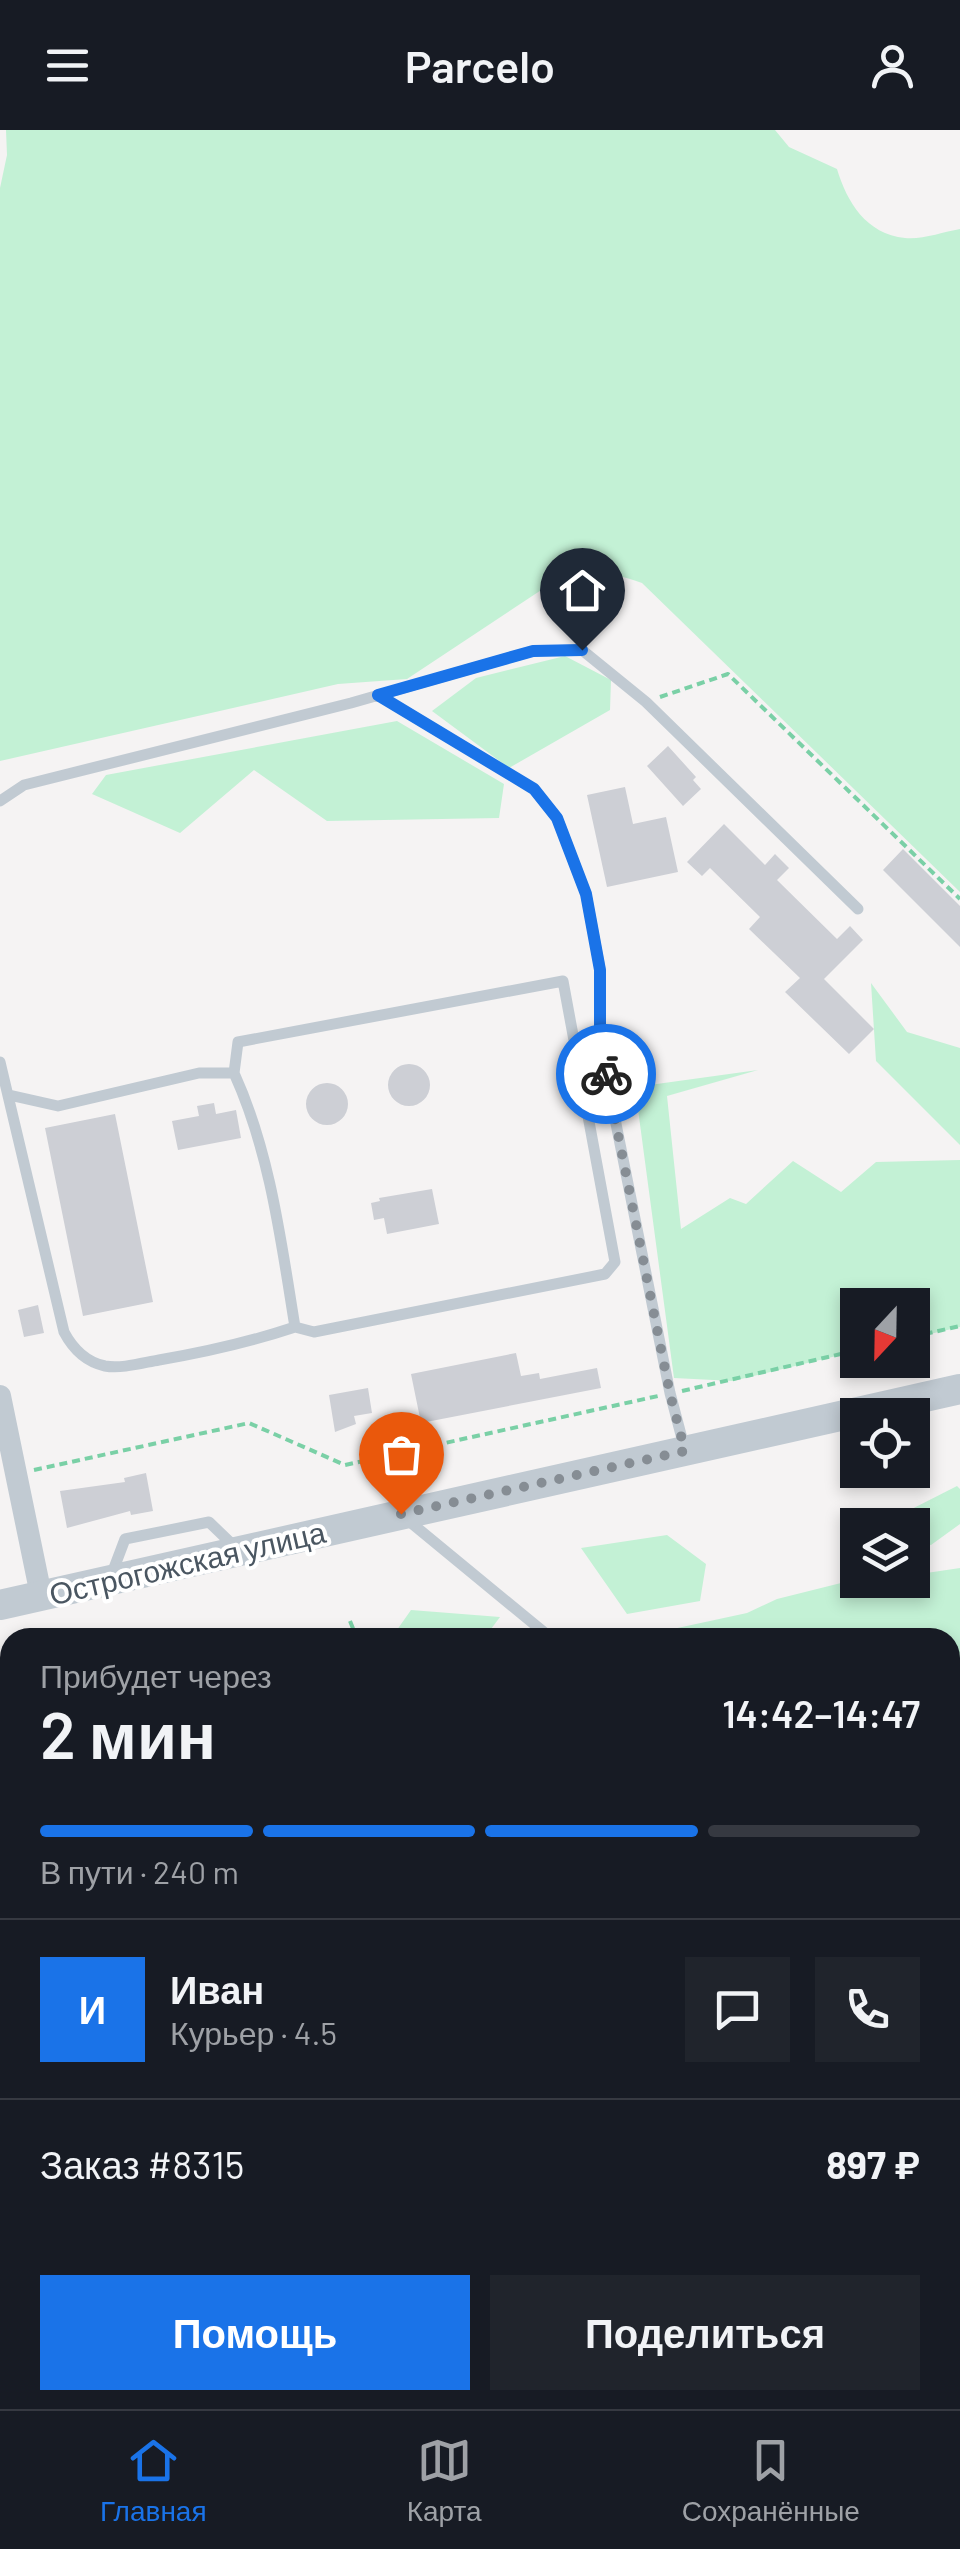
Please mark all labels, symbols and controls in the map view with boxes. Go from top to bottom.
icon: menu [40,38,95,93]
text: Parcelo [405,38,555,92]
icon: person [865,38,920,93]
pin [540,548,625,651]
icon: home [555,563,610,618]
courier [556,1024,656,1124]
icon: bike [579,1047,634,1102]
north arrow [840,1288,930,1378]
map controls [840,1288,930,1598]
button: locate [840,1398,930,1488]
pin [359,1412,444,1515]
icon: bag [374,1427,429,1482]
button: layers [840,1508,930,1598]
street label: Острогожская улица [45,1513,329,1611]
text: Прибудет через [40,1656,272,1694]
text: 14:42–14:47 [722,1690,920,1736]
text: 2 мин [40,1694,216,1772]
text: В пути · 240 m [40,1852,239,1890]
button: chat [685,1957,790,2062]
button: phone [815,1957,920,2062]
text: Иван [170,1966,264,2012]
text: И [79,1986,106,2032]
text: Курьер · 4.5 [170,2013,337,2051]
text: Заказ #8315 [40,2141,244,2187]
text: 897 ₽ [826,2141,920,2187]
button: Помощь [40,2275,470,2390]
button: Поделиться [490,2275,920,2390]
tab: Главная [100,2433,207,2528]
tab: Карта [407,2433,482,2528]
tab: Сохранённые [682,2433,860,2528]

